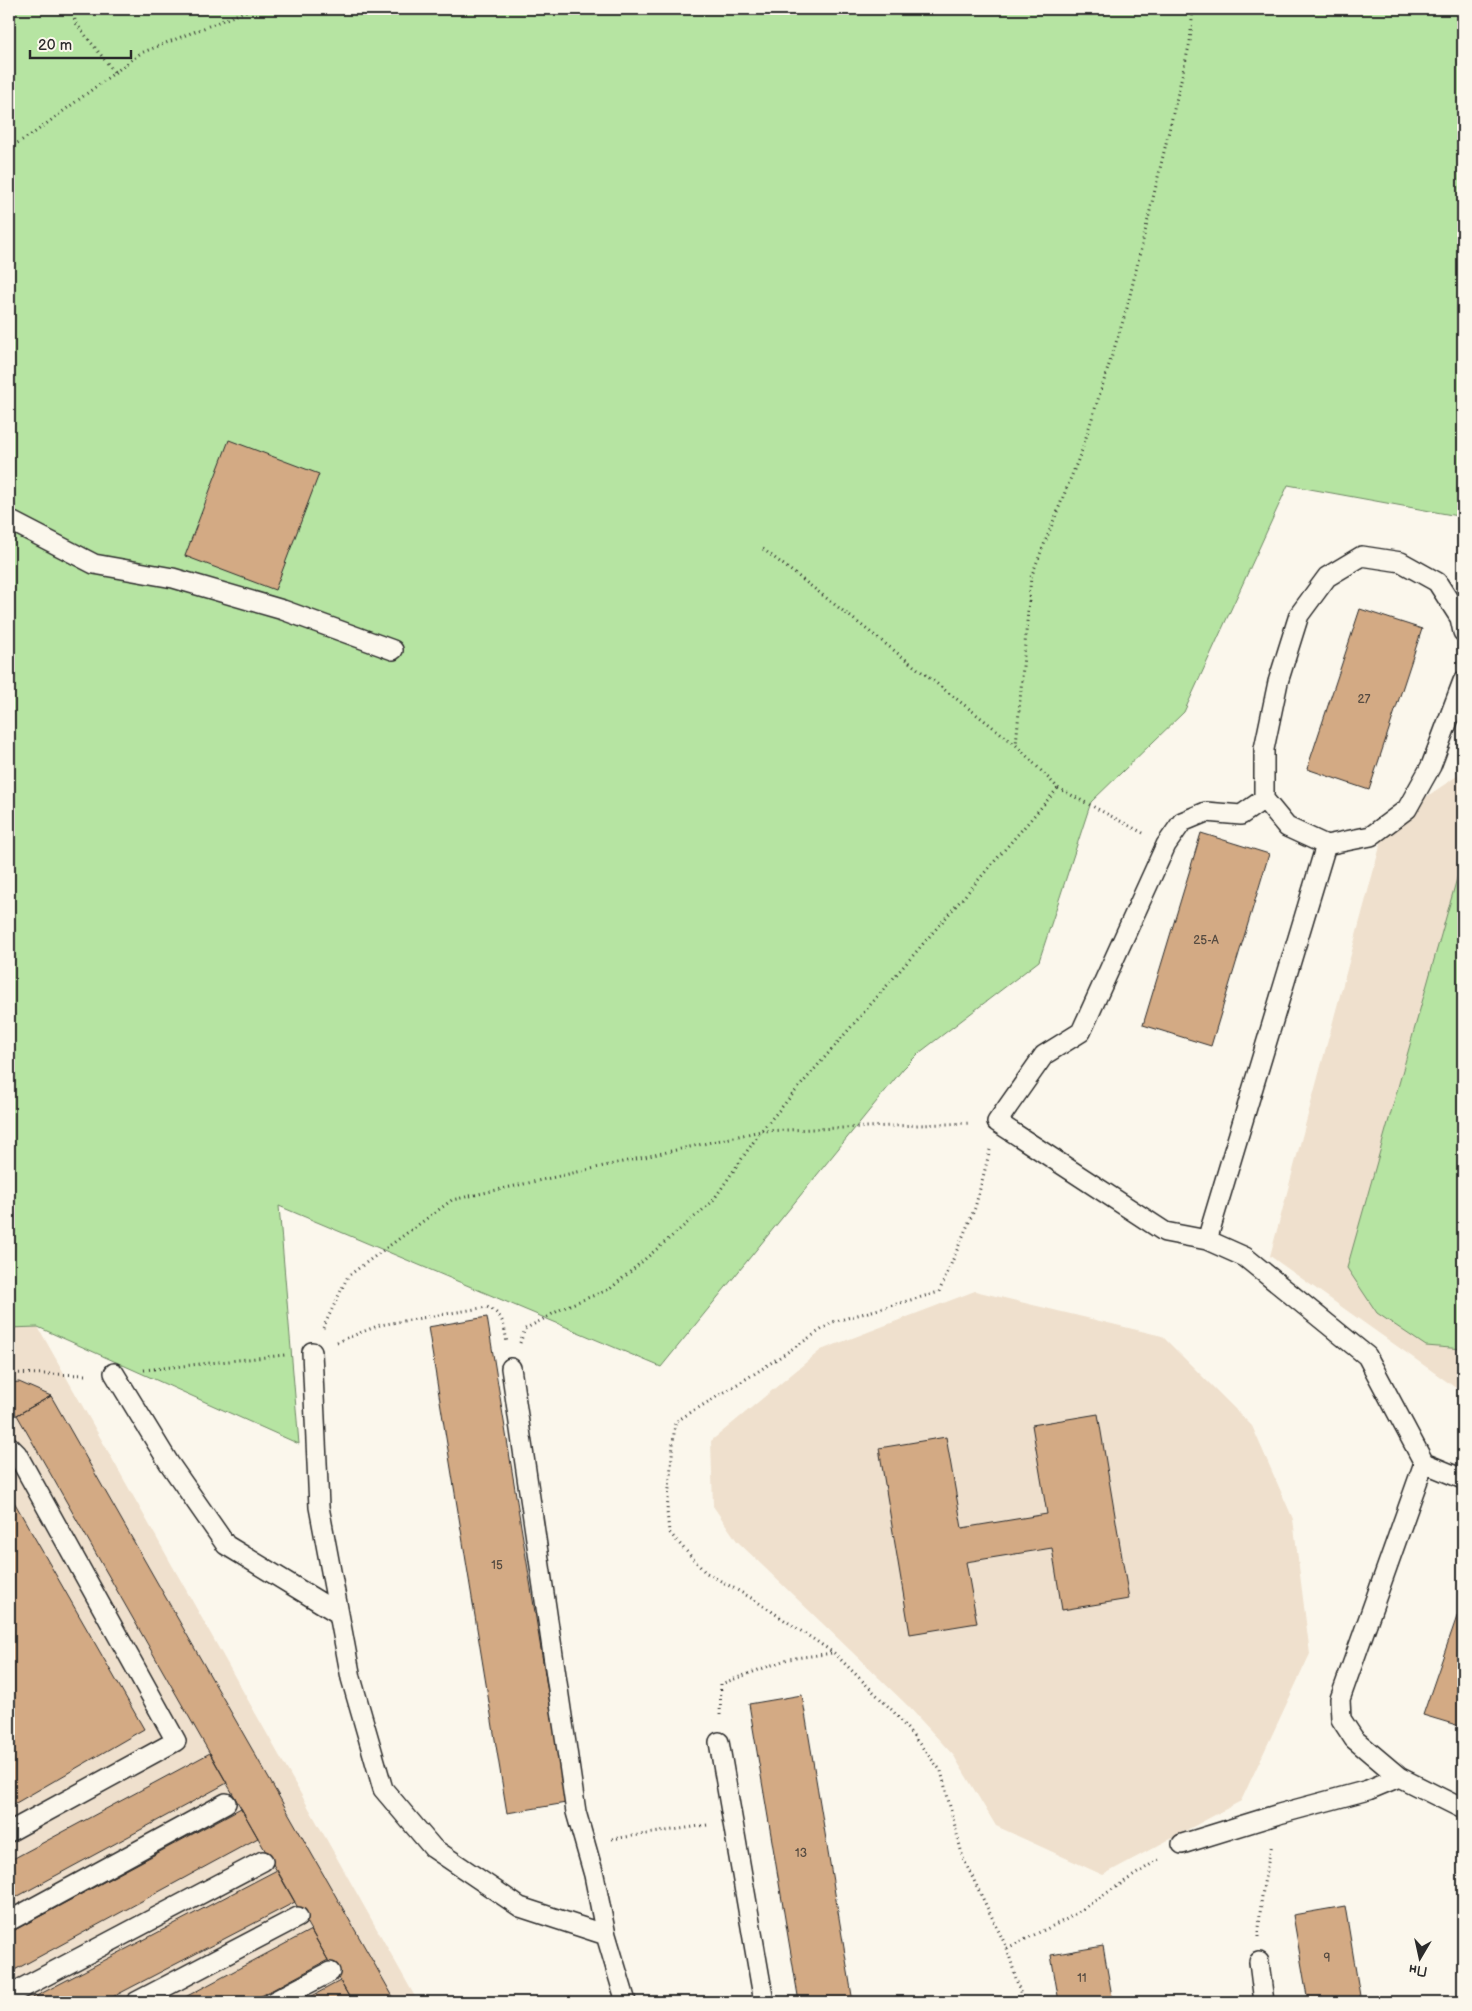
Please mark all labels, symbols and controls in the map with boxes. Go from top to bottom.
scale bar [30,28,131,60]
text: 20 m [38,36,72,55]
house number: 27 [1358,692,1371,707]
house number: 25-А [1193,933,1220,948]
house number: 15 [491,1558,503,1573]
house number: 13 [795,1846,807,1861]
north arrow [1394,1934,1444,1984]
house number: 9 [1324,1951,1331,1966]
text: Пн [1407,1960,1429,1980]
house number: 11 [1077,1971,1087,1986]

